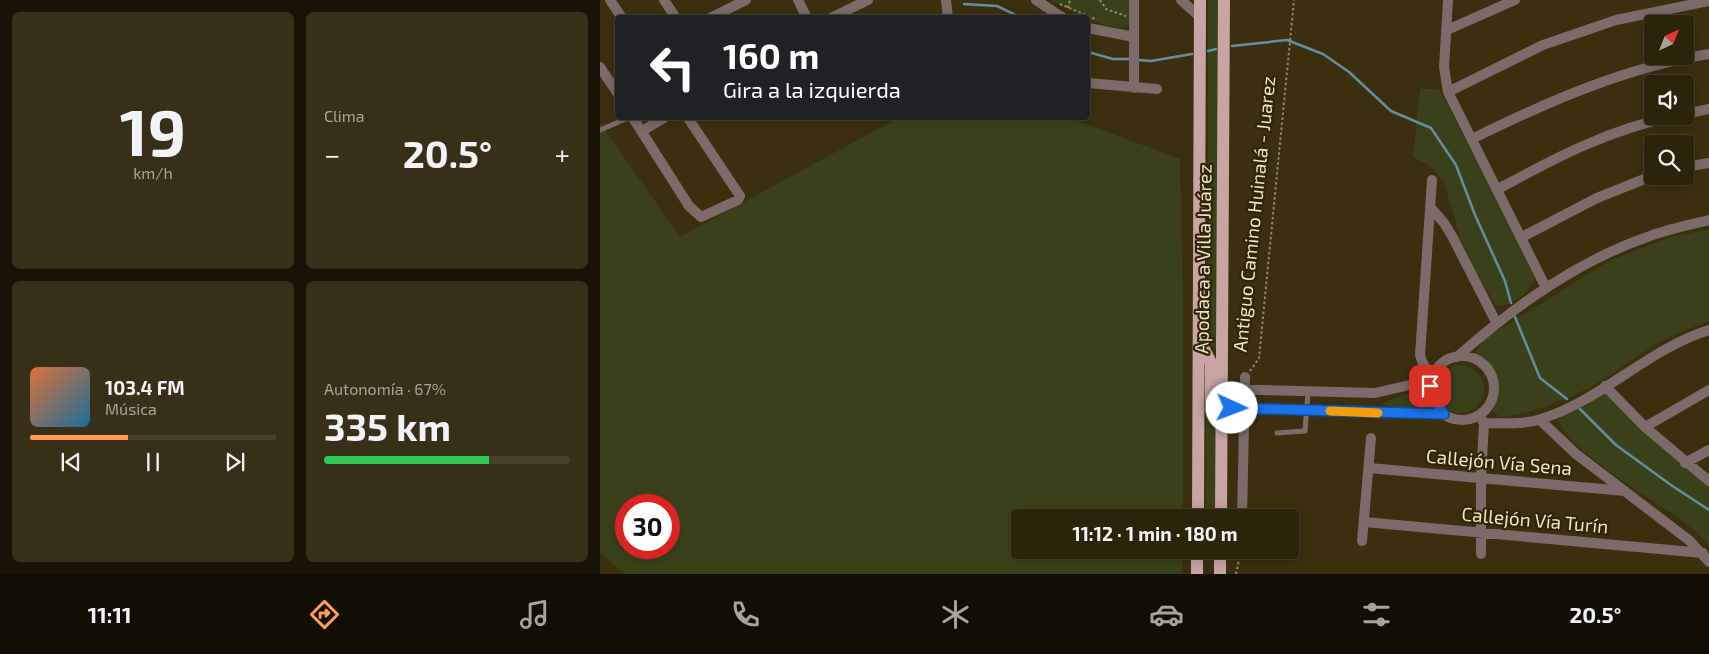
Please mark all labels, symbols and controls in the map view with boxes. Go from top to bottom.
north arrow [1644,15,1694,65]
map controls [1644,15,1694,185]
text: 160 m [723,34,819,76]
icon: left [640,35,705,100]
street label: Antiguo Camino Huinalá - Juarez [1228,75,1279,353]
button: sound [1644,75,1694,125]
text: Gira a la izquierda [723,76,901,102]
text: 19 [120,91,186,169]
text: Clima [324,106,365,125]
text: 20.5° [403,130,492,176]
button: search [1644,135,1694,185]
text: − [324,137,340,171]
text: + [555,137,570,171]
text: km/h [133,163,173,182]
street label: Apodaca a Villa Juárez [1189,164,1216,354]
pin [1409,365,1451,407]
icon: arrive [1416,372,1444,400]
text: 103.4 FM [105,376,185,399]
text: Autonomía · 67% [324,379,446,398]
position arrow [1205,381,1257,433]
text: Música [105,399,157,418]
text: 335 km [324,403,451,449]
street label: Callejón Vía Sena [1425,444,1573,479]
icon: previous [57,448,85,476]
icon: pause [139,448,167,476]
icon: next [221,448,249,476]
speed limit sign: 30 [615,494,680,559]
street label: Callejón Vía Turín [1461,502,1609,537]
text: 11:12 · 1 min · 180 m [1072,522,1238,545]
icon: directions [307,597,342,632]
icon: music [517,597,552,632]
icon: phone [728,597,763,632]
icon: climate [938,597,973,632]
icon: car [1149,597,1184,632]
icon: filters [1359,597,1394,632]
text: 11:11 [88,601,131,627]
text: 20.5° [1569,601,1621,627]

